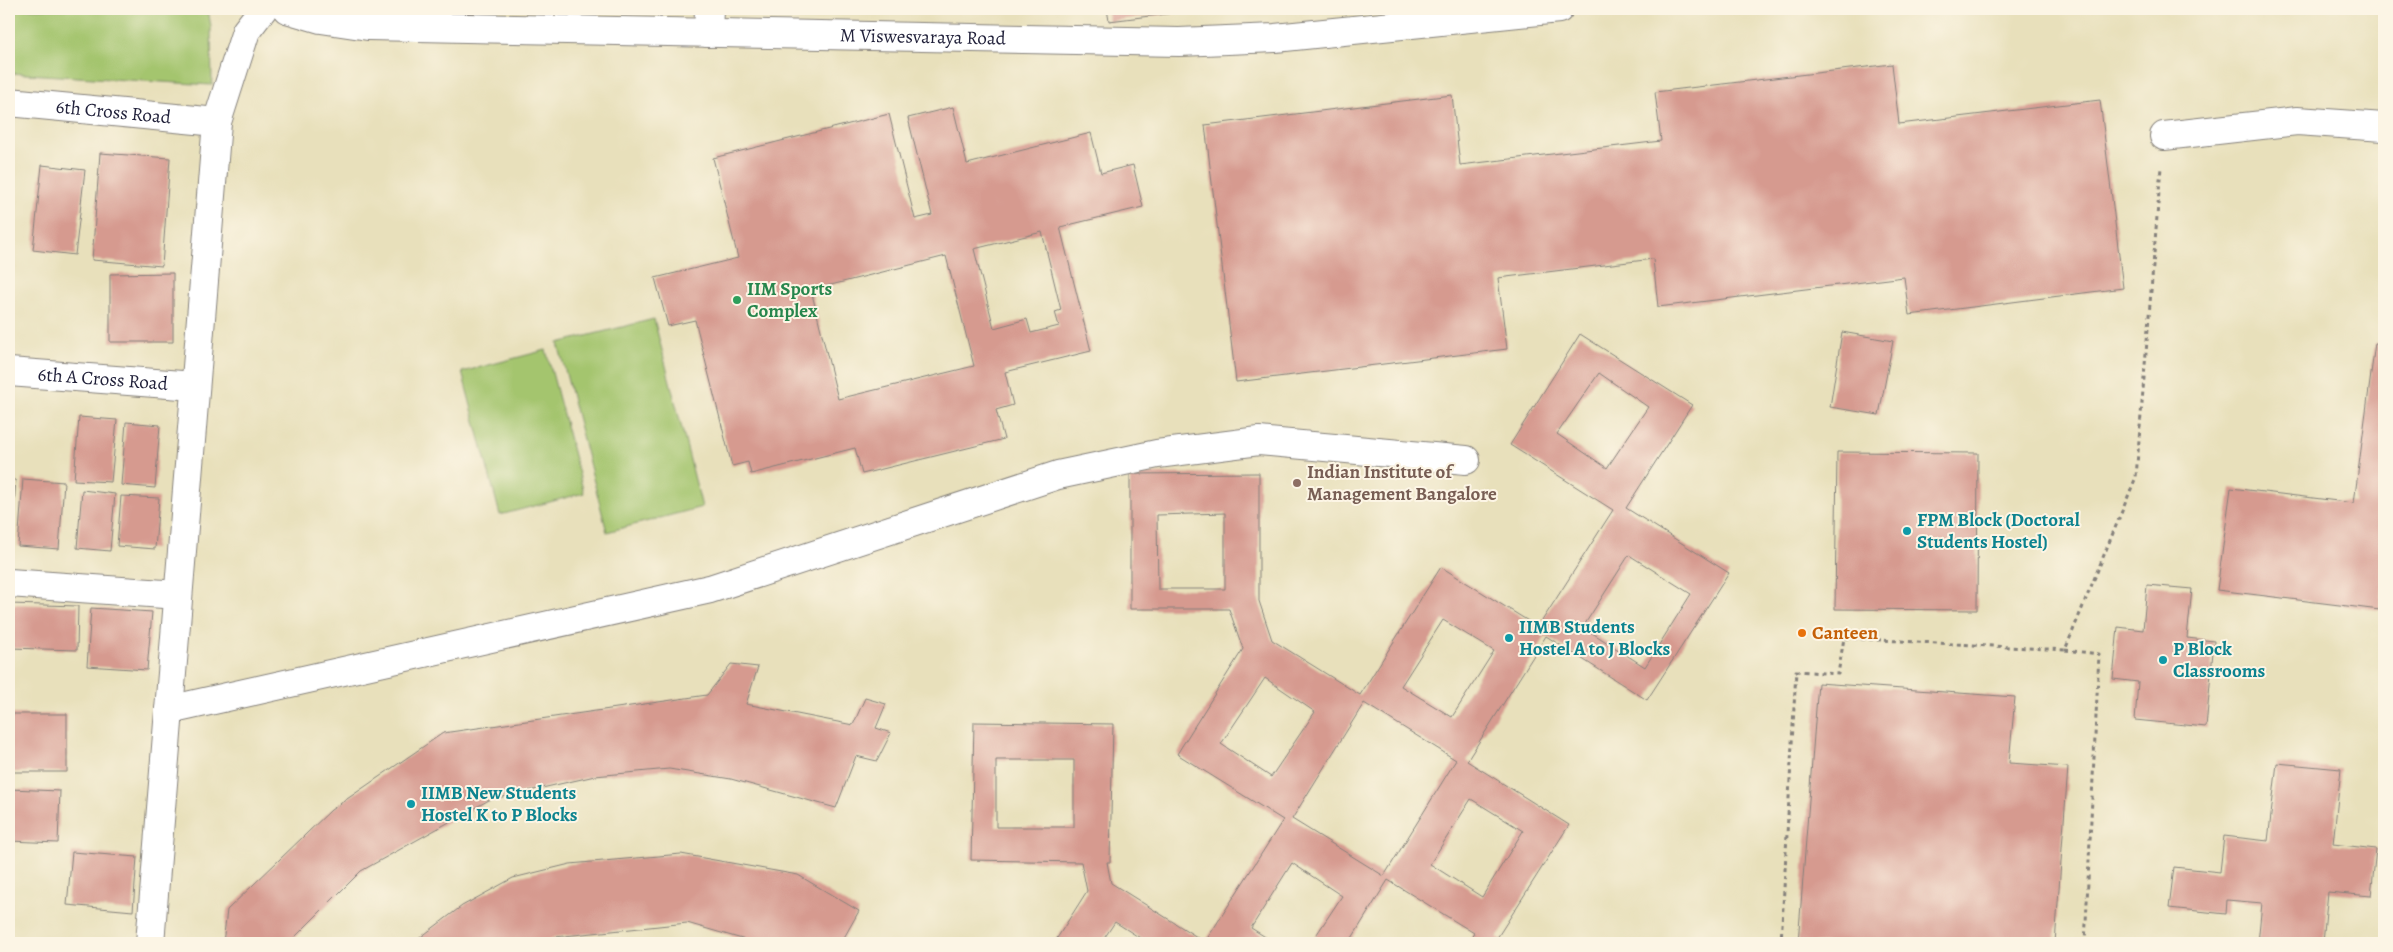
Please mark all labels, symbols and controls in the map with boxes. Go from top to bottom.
street label: M Viswesvaraya Road [840,22,1007,52]
street label: 6th Cross Road [55,94,173,131]
place label: IIM Sports Complex [747,276,833,324]
marker: IIM Sports Complex [731,294,743,306]
street label: 6th A Cross Road [37,361,170,397]
place label: Indian Institute of Management Bangalore [1307,459,1497,507]
marker: Indian Institute of Management Bangalore [1291,477,1303,489]
place label: FPM Block (Doctoral Students Hostel) [1917,507,2080,555]
marker: FPM Block (Doctoral Students Hostel) [1901,525,1913,537]
place label: IIMB Students Hostel A to J Blocks [1519,614,1671,662]
place label: Canteen [1812,620,1878,646]
marker: Canteen [1796,627,1808,639]
marker: IIMB Students Hostel A to J Blocks [1503,632,1515,644]
place label: P Block Classrooms [2173,636,2266,684]
marker: P Block Classrooms [2157,654,2169,666]
place label: IIMB New Students Hostel K to P Blocks [421,780,578,828]
marker: IIMB New Students Hostel K to P Blocks [405,798,417,810]

